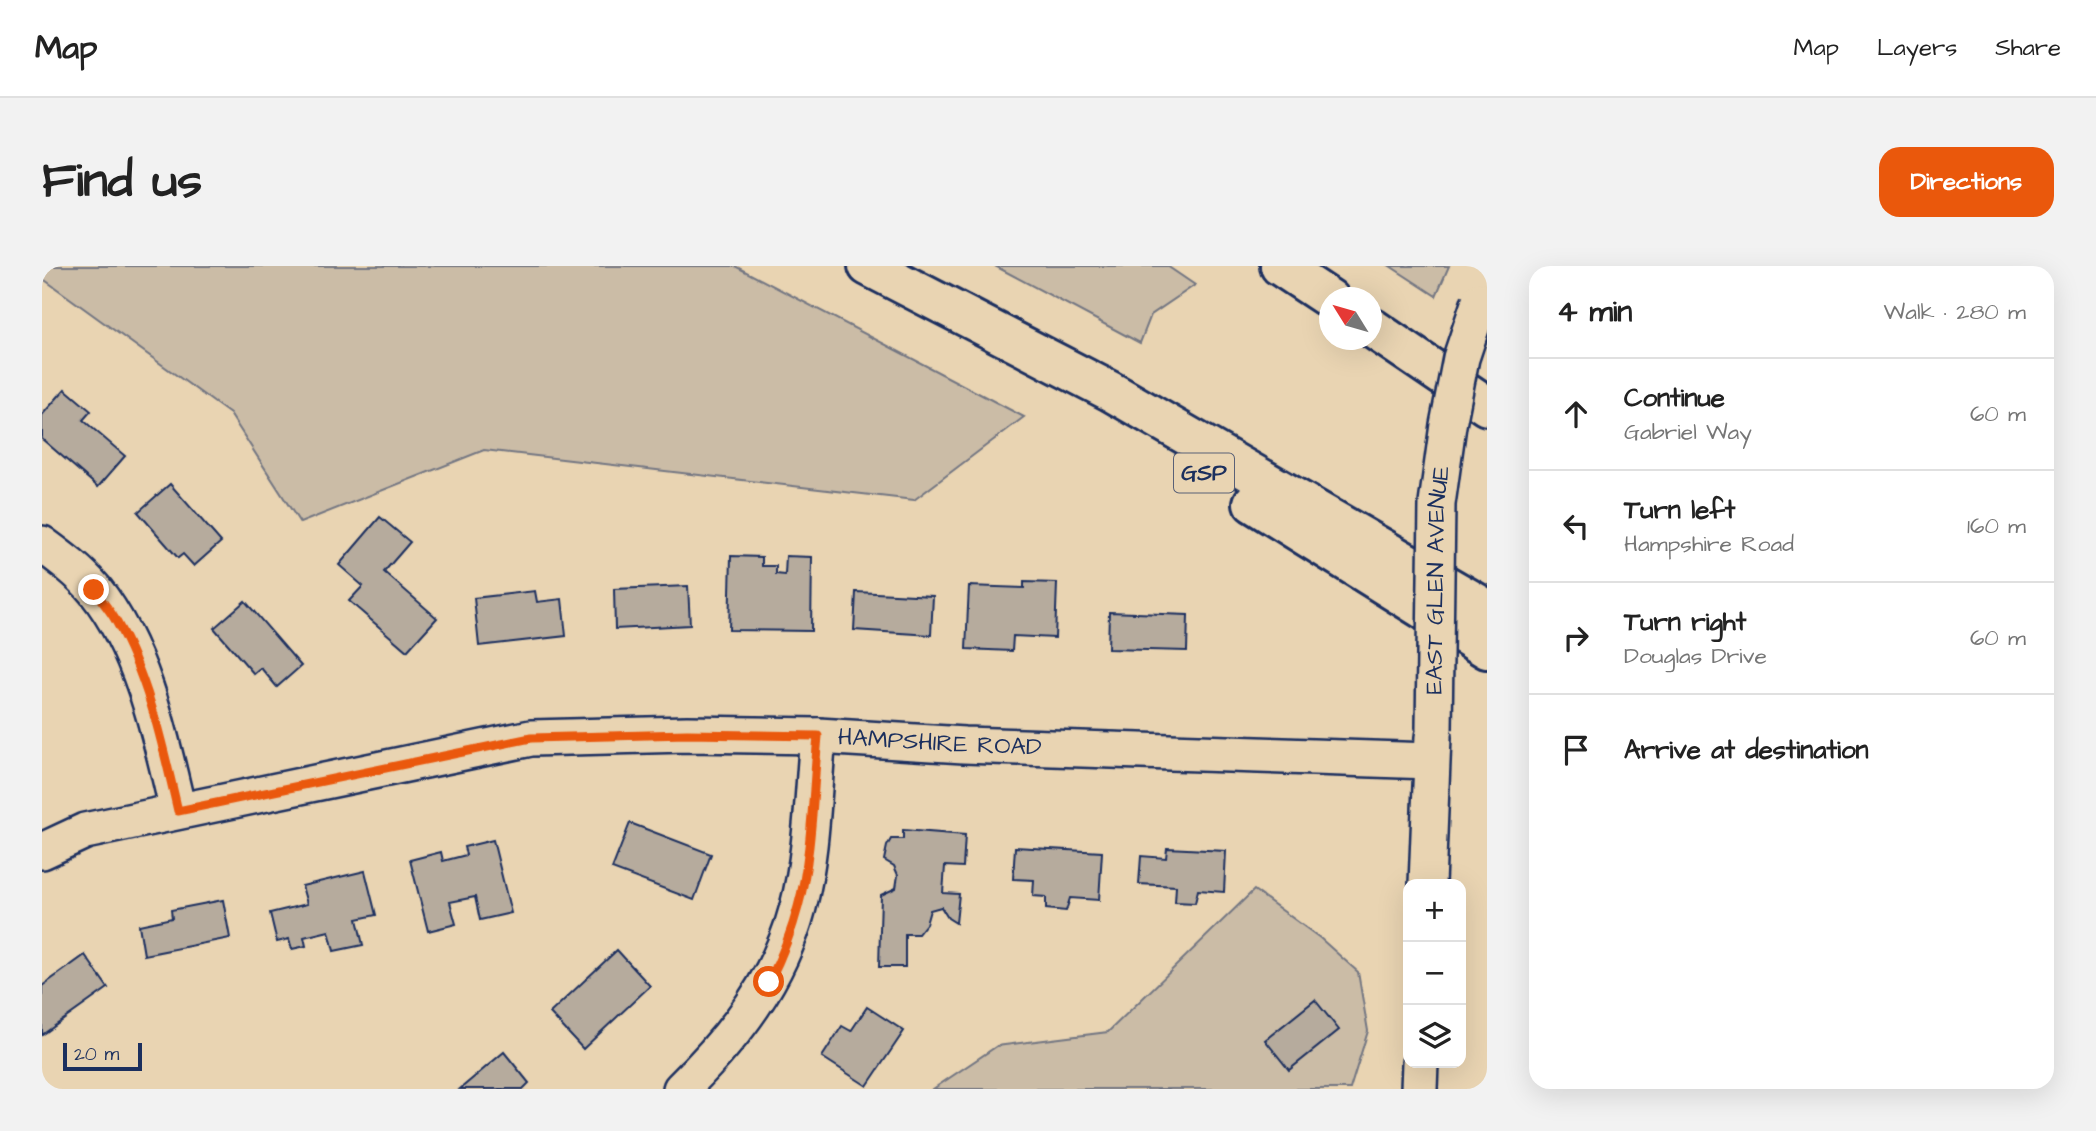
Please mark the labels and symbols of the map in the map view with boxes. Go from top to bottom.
north arrow [1319,287,1382,350]
road number: GSP [1174,454,1234,493]
street label: EAST GLEN AVENUE [1417,464,1459,695]
route end [78,574,109,605]
street label: HAMPSHIRE ROAD [837,720,1042,765]
route start [753,966,784,997]
scale bar [63,1040,142,1072]

